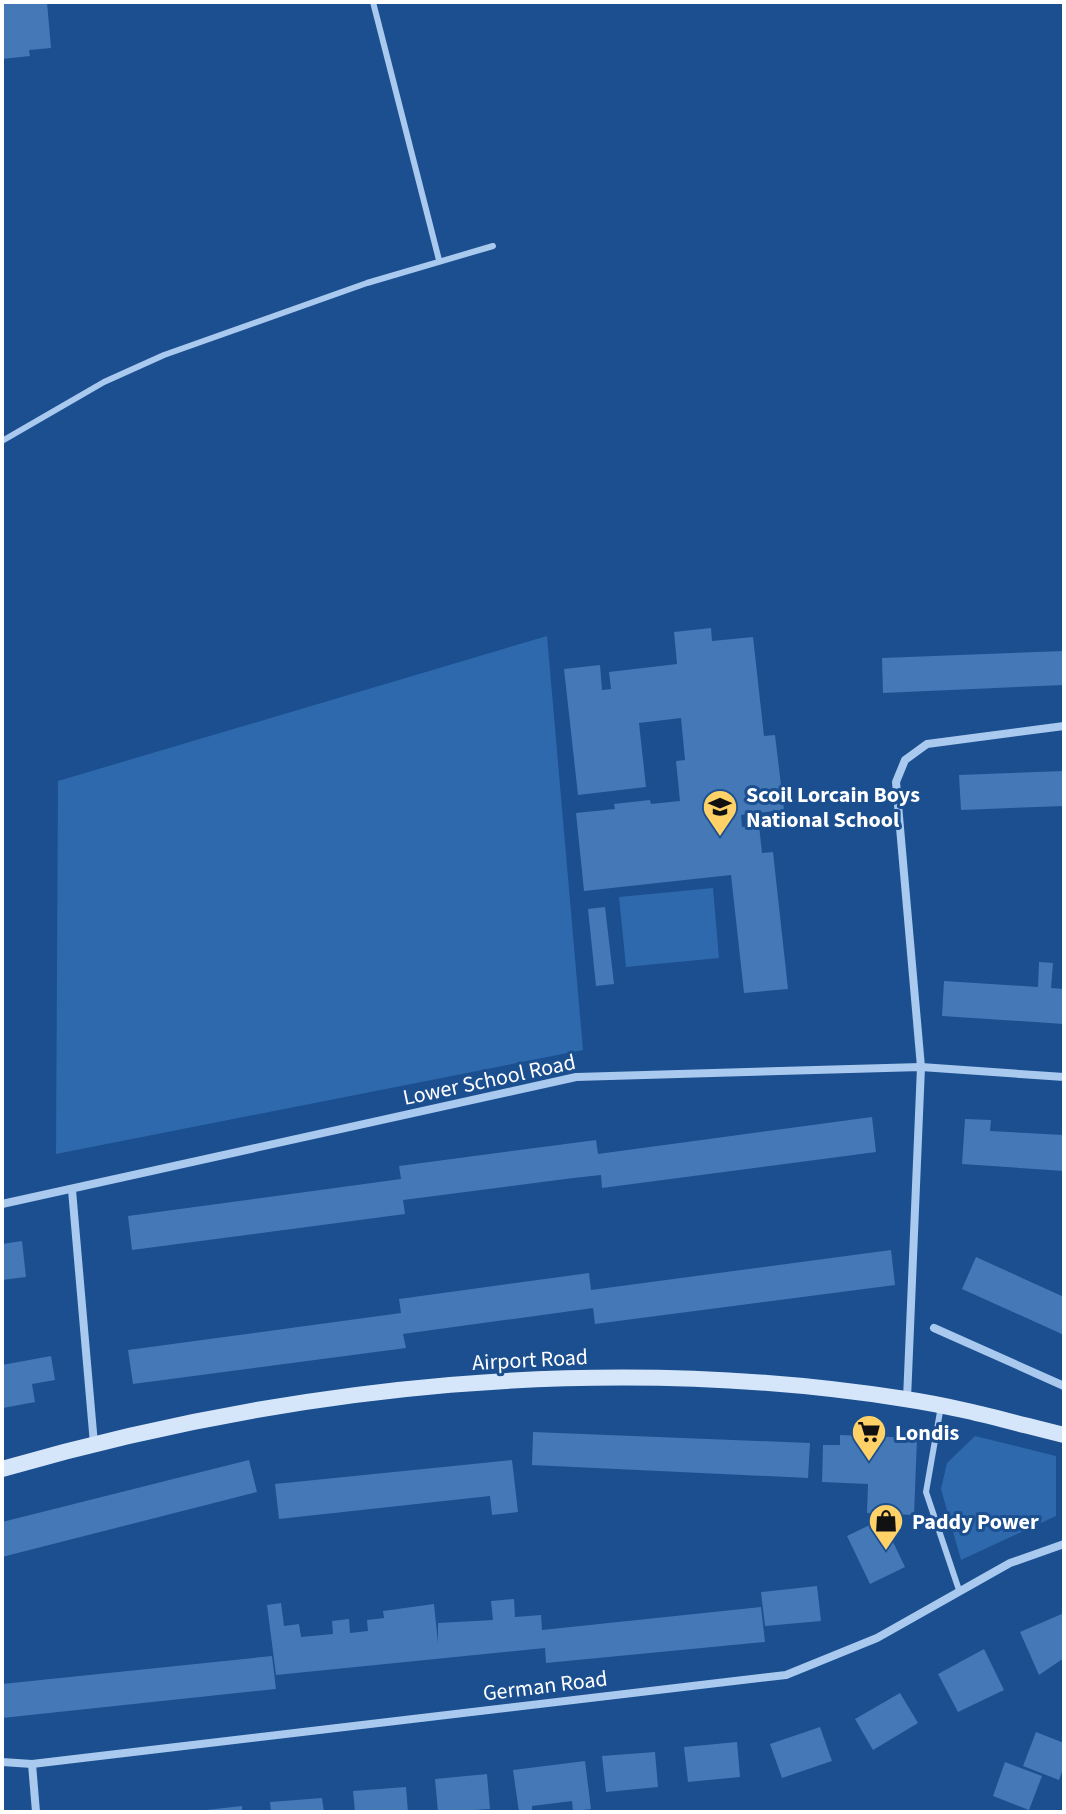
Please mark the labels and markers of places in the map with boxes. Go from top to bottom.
place label: Scoil Lorcain Boys National School [746,779,920,836]
school or university icon: Scoil Lorcain Boys National School [701,788,739,838]
supermarket icon: Londis [850,1413,888,1463]
place label: Londis [895,1417,960,1449]
shop icon: Paddy Power [867,1502,905,1552]
place label: Paddy Power [912,1506,1039,1538]

